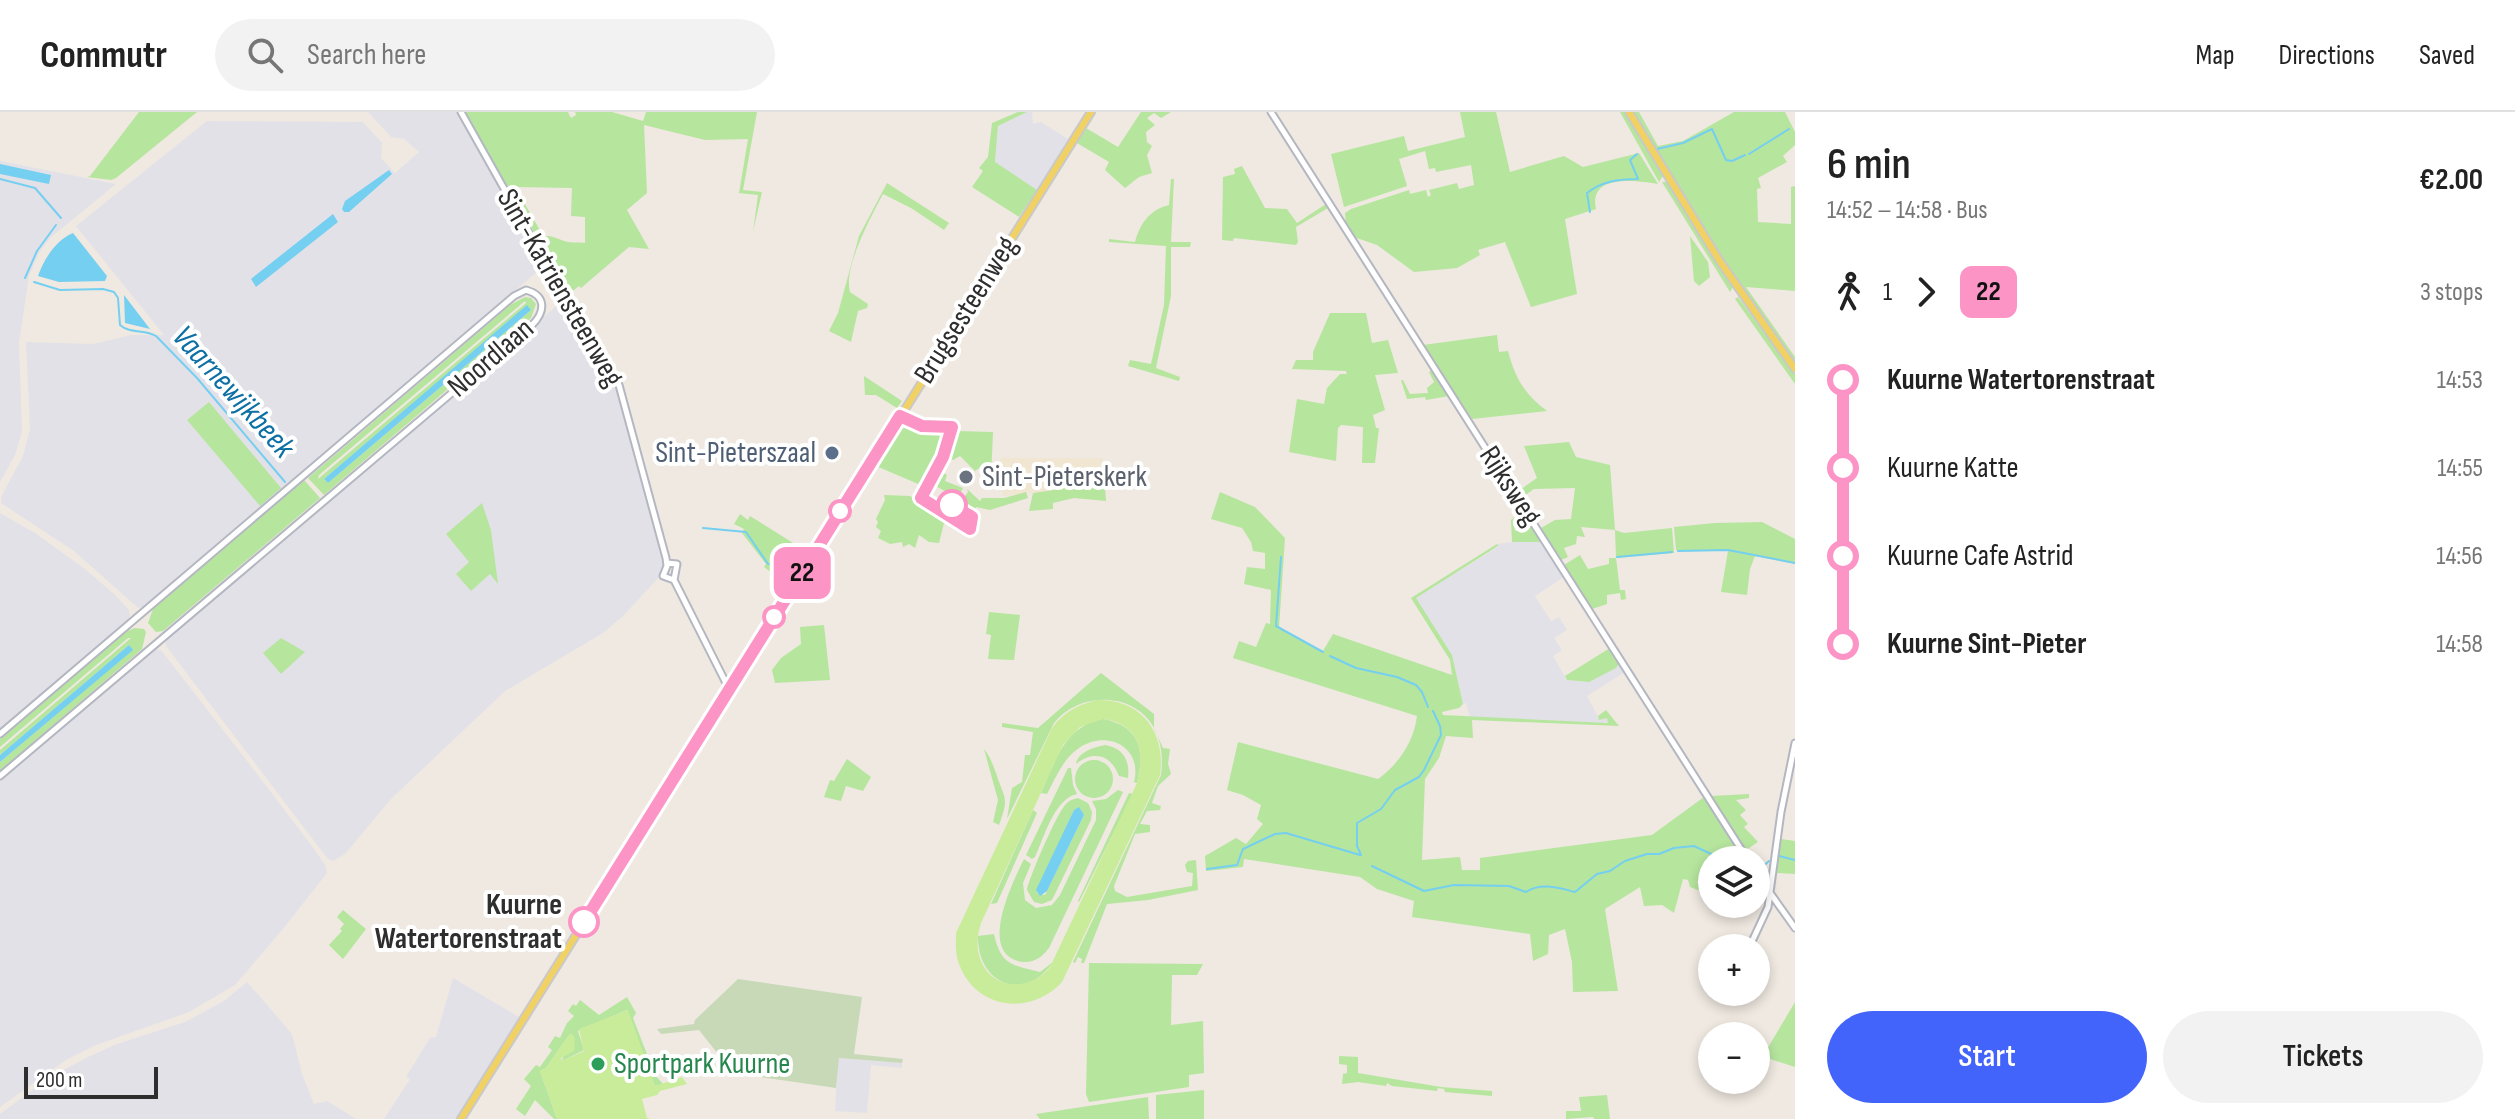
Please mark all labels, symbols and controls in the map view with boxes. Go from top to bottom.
search box [215,19,775,91]
text: Commutr [40,33,167,78]
icon: search [243,33,287,77]
text: Search here [307,37,426,73]
text: Map [2196,39,2235,72]
text: Directions [2279,39,2375,72]
text: Saved [2419,39,2475,72]
text: 6 min [1827,138,1911,191]
text: €2.00 [2419,162,2483,198]
street label: Sint-Katriensteenweg [489,183,631,393]
text: 14:52 – 14:58 · Bus [1827,195,1988,226]
street label: Brugsesteenweg [907,230,1025,390]
icon: walk [1827,270,1871,314]
icon: forward [1904,270,1948,314]
text: 22 [1976,275,2001,308]
text: 1 [1883,277,1892,308]
text: 3 stops [2420,277,2483,308]
street label: Noordlaan [441,311,541,405]
water label: Vaarnewijkbeek [163,318,303,467]
text: Kuurne Watertorenstraat [1887,362,2155,398]
text: 14:53 [2437,365,2483,396]
place label: Sint-Pieterszaal [655,435,816,471]
street label: Rijksweg [1471,440,1549,532]
marker: Sint-Pieterszaal [823,444,841,462]
text: Kuurne Katte [1887,450,2019,486]
text: 14:55 [2437,453,2483,484]
place label: Sint-Pieterskerk [982,459,1147,495]
marker: Sint-Pieterskerk [957,468,975,486]
unlabelled marker [937,490,967,520]
unlabelled marker [829,500,851,522]
text: Kuurne Cafe Astrid [1887,538,2074,574]
text: 14:56 [2436,541,2483,572]
line badge: 22 [766,547,838,599]
text: 22 [790,556,814,589]
unlabelled marker [763,606,785,628]
text: Kuurne Sint-Pieter [1887,626,2086,662]
text: 14:58 [2436,629,2483,660]
map controls [1698,846,1770,1094]
button: layers [1698,846,1770,918]
place label: Kuurne Watertorenstraat [375,887,562,957]
marker: Kuurne Watertorenstraat [569,907,599,937]
button: + [1698,934,1770,1006]
button: Start [1827,1011,2147,1103]
button: Tickets [2163,1011,2483,1103]
button: − [1698,1022,1770,1094]
place label: Sportpark Kuurne [614,1046,790,1082]
marker: Sportpark Kuurne [589,1055,607,1073]
scale bar [24,1063,158,1099]
text: 200 m [36,1067,82,1094]

